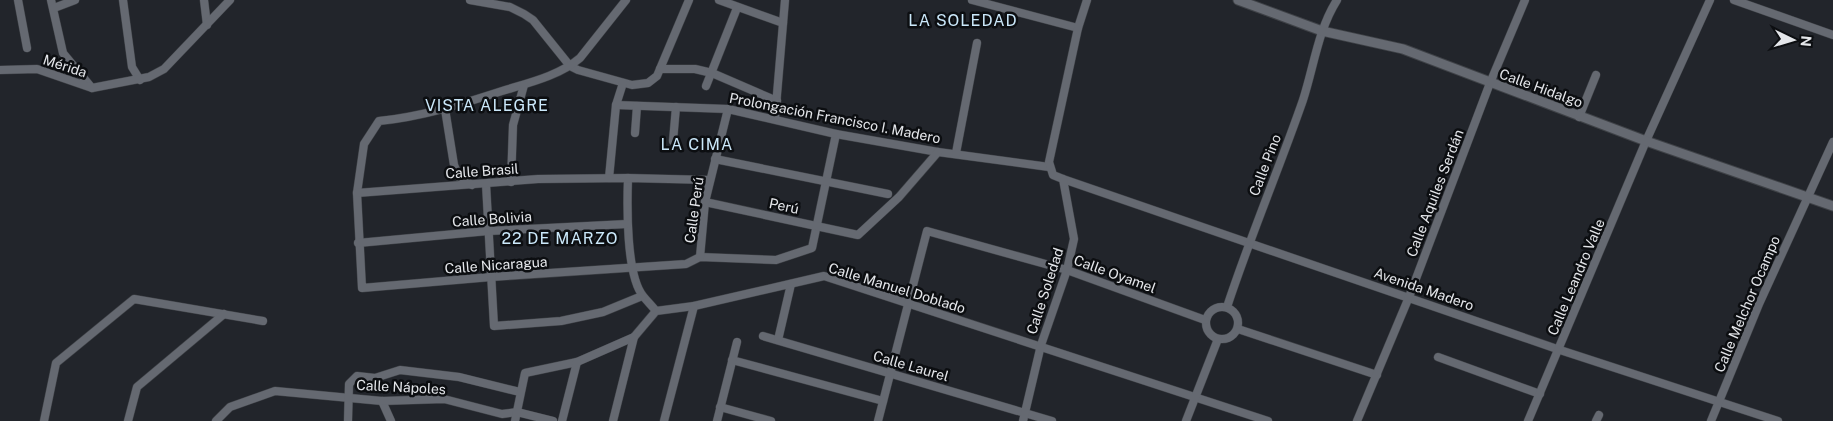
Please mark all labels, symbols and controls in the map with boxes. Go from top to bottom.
district label: LA SOLEDAD [908,11,1018,30]
north arrow [1768,15,1818,65]
text: N [1798,35,1814,47]
street label: Mérida [41,51,89,81]
street label: Calle Hidalgo [1497,66,1585,111]
street label: Prolongación Francisco I. Madero [728,90,942,146]
district label: VISTA ALEGRE [425,96,549,115]
street label: Calle Aquiles Serdán [1403,127,1467,259]
street label: Calle Pino [1246,132,1284,198]
district label: LA CIMA [661,135,733,154]
street label: Calle Brasil [445,160,519,182]
street label: Calle Perú [681,176,707,244]
street label: Perú [768,195,800,217]
street label: Calle Bolivia [452,208,532,230]
street label: Calle Leandro Valle [1544,216,1608,338]
district label: 22 DE MARZO [501,229,619,248]
street label: Calle Melchor Ocampo [1711,233,1783,375]
street label: Calle Soledad [1023,246,1067,336]
street label: Calle Oyamel [1072,252,1158,296]
street label: Calle Nicaragua [444,253,548,277]
street label: Calle Manuel Doblado [827,260,968,317]
street label: Avenida Madero [1372,264,1476,314]
street label: Calle Laurel [871,348,951,384]
street label: Calle Nápoles [356,377,446,397]

